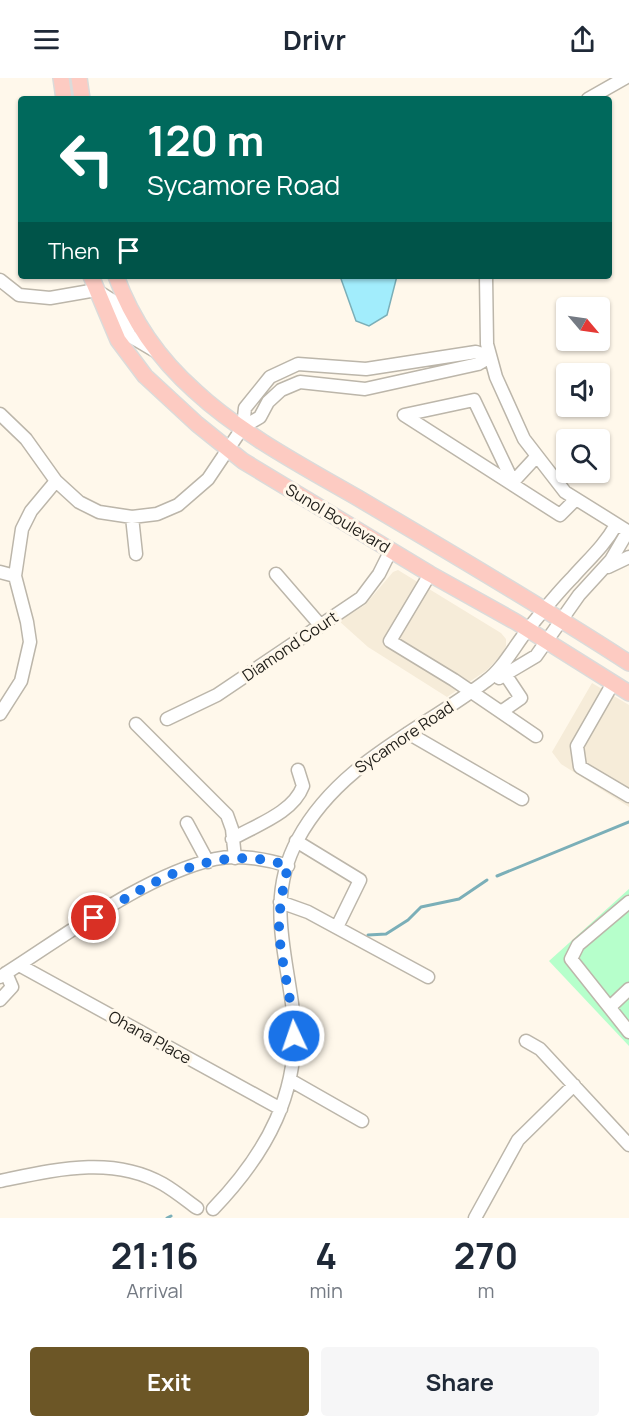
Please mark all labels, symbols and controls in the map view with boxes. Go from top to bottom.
text: Drivr [283,21,346,58]
icon: menu [30,23,63,56]
icon: share [566,23,599,56]
text: 120 m [147,111,264,169]
icon: left [48,120,126,198]
text: Sycamore Road [147,166,340,203]
icon: arrive [112,234,145,267]
text: Then [48,236,100,266]
north arrow [556,297,610,351]
map controls [556,297,610,483]
button: sound [556,363,610,417]
button: search [556,429,610,483]
street label: Sunol Boulevard [282,478,394,558]
street label: Diamond Court [238,606,342,686]
street label: Sycamore Road [350,696,458,778]
pin [68,892,119,943]
icon: arrive [77,901,110,934]
position arrow [262,1004,326,1068]
street label: Ohana Place [105,1005,195,1069]
text: 21:16 [111,1231,199,1280]
text: 4 [315,1231,337,1280]
text: 270 [454,1231,518,1280]
text: Arrival [126,1277,183,1304]
text: min [309,1277,343,1304]
text: m [477,1277,494,1304]
button: Exit [30,1347,309,1416]
button: Share [321,1347,599,1416]

